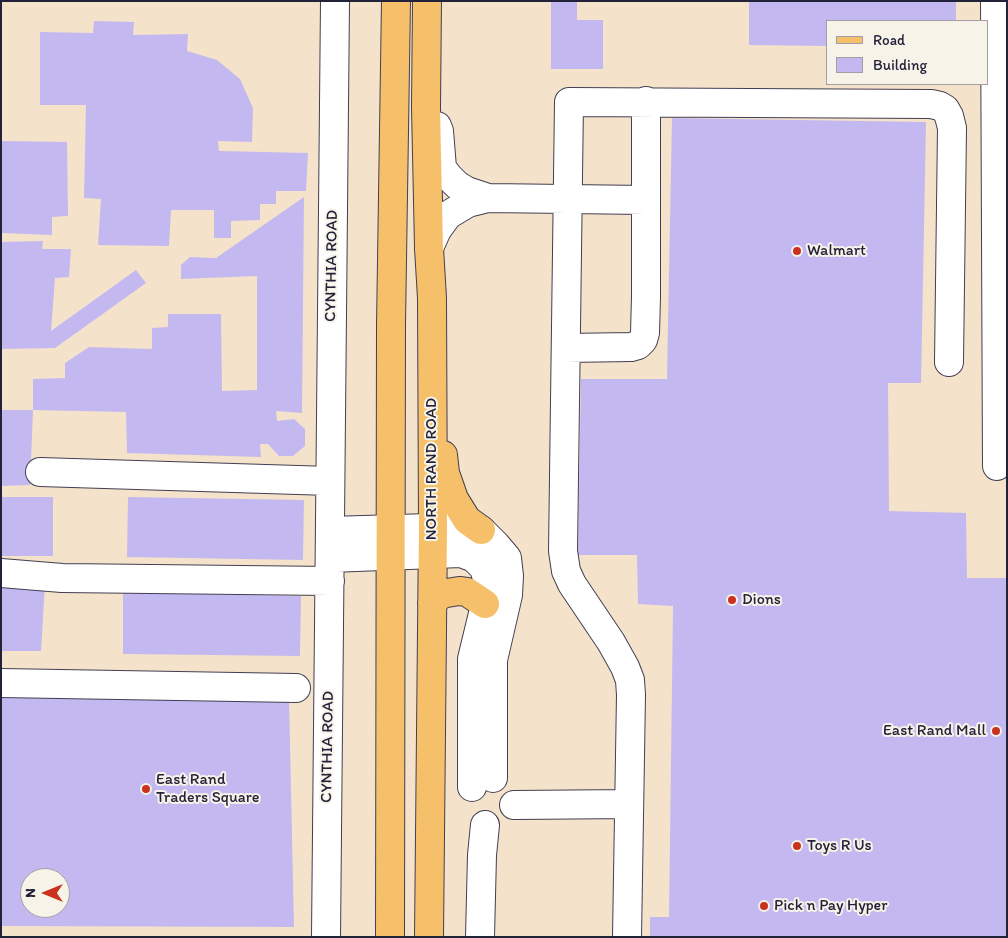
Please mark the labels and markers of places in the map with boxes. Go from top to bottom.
place label: Walmart [807,241,866,261]
marker: Walmart [791,245,803,257]
place label: Dions [742,590,781,610]
marker: Dions [726,594,738,606]
place label: East Rand Mall [883,721,986,741]
marker: East Rand Mall [990,725,1002,737]
place label: East Rand Traders Square [156,770,259,808]
marker: East Rand Traders Square [140,783,152,795]
place label: Toys R Us [807,836,872,856]
marker: Toys R Us [791,840,803,852]
place label: Pick n Pay Hyper [774,896,888,916]
marker: Pick n Pay Hyper [758,900,770,912]

